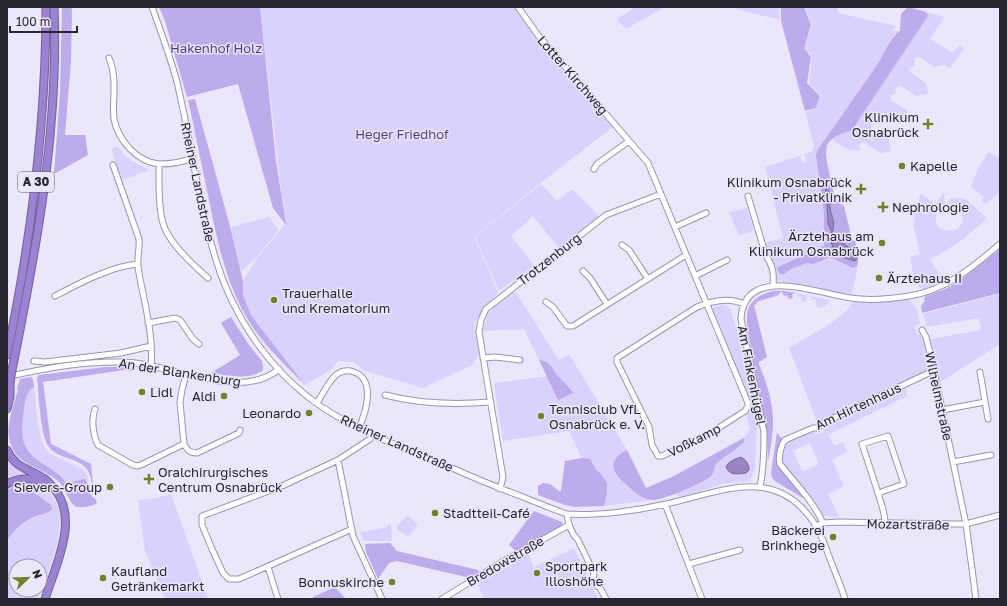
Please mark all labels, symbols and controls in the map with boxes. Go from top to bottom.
scale bar [10,8,77,34]
text: 100 m [16,14,50,29]
street label: Lotter Kirchweg [534,32,612,118]
park label: Hakenhof Holz [170,40,262,56]
place label: Klinikum Osnabrück [852,109,920,140]
marker: Klinikum Osnabrück [922,118,934,130]
street label: Rheiner Landstraße [177,121,219,243]
park label: Heger Friedhof [355,126,449,142]
place label: Kapelle [910,158,957,174]
marker: Kapelle [897,161,907,171]
road number: A 30 [18,172,54,192]
place label: Klinikum Osnabrück - Privatklinik [727,174,853,205]
marker: Klinikum Osnabrück - Privatklinik [855,183,867,195]
place label: Nephrologie [892,199,969,215]
marker: Nephrologie [877,201,889,213]
place label: Ärztehaus am Klinikum Osnabrück [749,228,875,259]
street label: Trotzenburg [514,229,584,289]
marker: Ärztehaus am Klinikum Osnabrück [877,238,887,248]
place label: Ärztehaus II [887,270,962,286]
marker: Ärztehaus II [874,273,884,283]
place label: Trauerhalle und Krematorium [282,285,390,316]
marker: Trauerhalle und Krematorium [269,295,279,305]
street label: Am Finkenhügel [735,324,769,426]
street label: Wilhelmstraße [922,350,956,442]
street label: An der Blankenburg [118,354,242,390]
street label: Am Hirtenhaus [812,379,904,433]
place label: Lidl [150,384,173,400]
marker: Lidl [137,387,147,397]
place label: Aldi [192,388,216,404]
marker: Aldi [219,391,229,401]
place label: Tennisclub VfL Osnabrück e. V. [549,401,645,432]
place label: Leonardo [242,405,301,421]
marker: Leonardo [304,408,314,418]
street label: Rheiner Landstraße [338,411,456,475]
marker: Tennisclub VfL Osnabrück e. V. [536,411,546,421]
street label: Voßkamp [665,420,723,460]
place label: Oralchirurgisches Centrum Osnabrück [158,464,283,495]
marker: Oralchirurgisches Centrum Osnabrück [143,473,155,485]
place label: Sievers-Group [14,479,102,495]
marker: Sievers-Group [105,482,115,492]
place label: Stadtteil-Café [443,505,530,521]
marker: Stadtteil-Café [430,508,440,518]
street label: Mozartstraße [866,515,950,533]
place label: Bäckerei Brinkhege [761,522,825,553]
street label: Bredowstraße [463,532,547,590]
marker: Bäckerei Brinkhege [828,532,838,542]
north arrow [8,558,48,598]
place label: Sportpark Illoshöhe [545,558,608,589]
place label: Kaufland Getränkemarkt [111,563,205,594]
text: N [30,568,45,580]
marker: Sportpark Illoshöhe [532,568,542,578]
marker: Kaufland Getränkemarkt [98,573,108,583]
place label: Bonnuskirche [298,574,384,590]
marker: Bonnuskirche [387,577,397,587]

